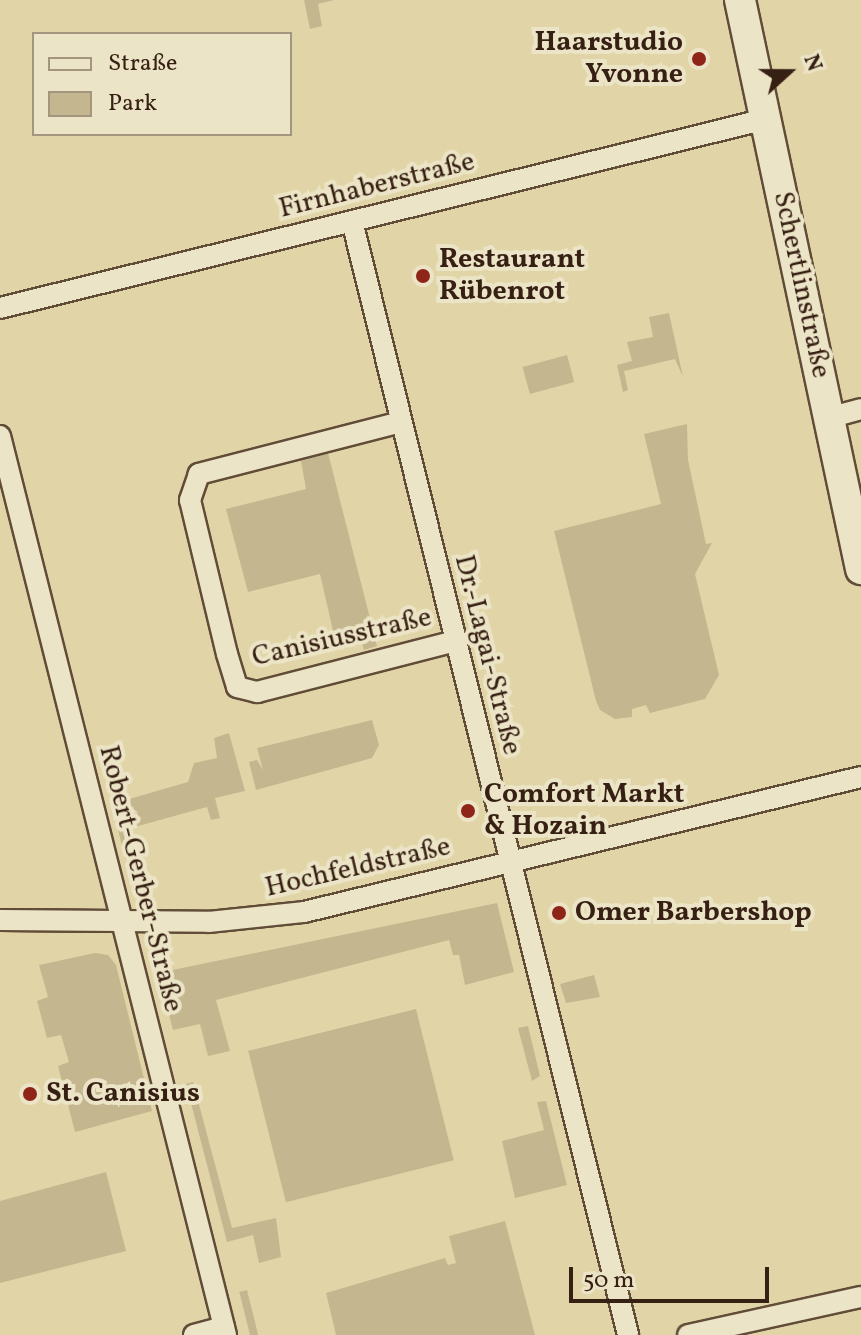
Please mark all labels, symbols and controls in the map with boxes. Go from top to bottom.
place label: Haarstudio Yvonne [535,26,683,92]
legend [32,32,292,136]
north arrow [749,32,829,112]
text: Straße [108,47,177,81]
marker: Haarstudio Yvonne [690,50,708,68]
text: N [795,50,829,76]
text: Park [108,87,157,121]
street label: Firnhaberstraße [276,145,478,227]
street label: Schertlinstraße [765,189,837,381]
place label: Restaurant Rübenrot [439,243,585,309]
marker: Restaurant Rübenrot [414,267,432,285]
street label: Dr.-Lagai-Straße [446,552,528,758]
street label: Canisiusstraße [249,601,435,675]
street label: Robert-Gerber-Straße [91,742,189,1016]
place label: Comfort Markt & Hozain [484,778,684,844]
marker: Comfort Markt & Hozain [459,802,477,820]
street label: Hochfeldstraße [262,830,454,906]
place label: Omer Barbershop [575,896,812,930]
marker: Omer Barbershop [550,904,568,922]
place label: St. Canisius [46,1077,200,1111]
marker: St. Canisius [21,1085,39,1103]
scale bar [573,1251,773,1301]
text: 50 m [583,1264,635,1298]

